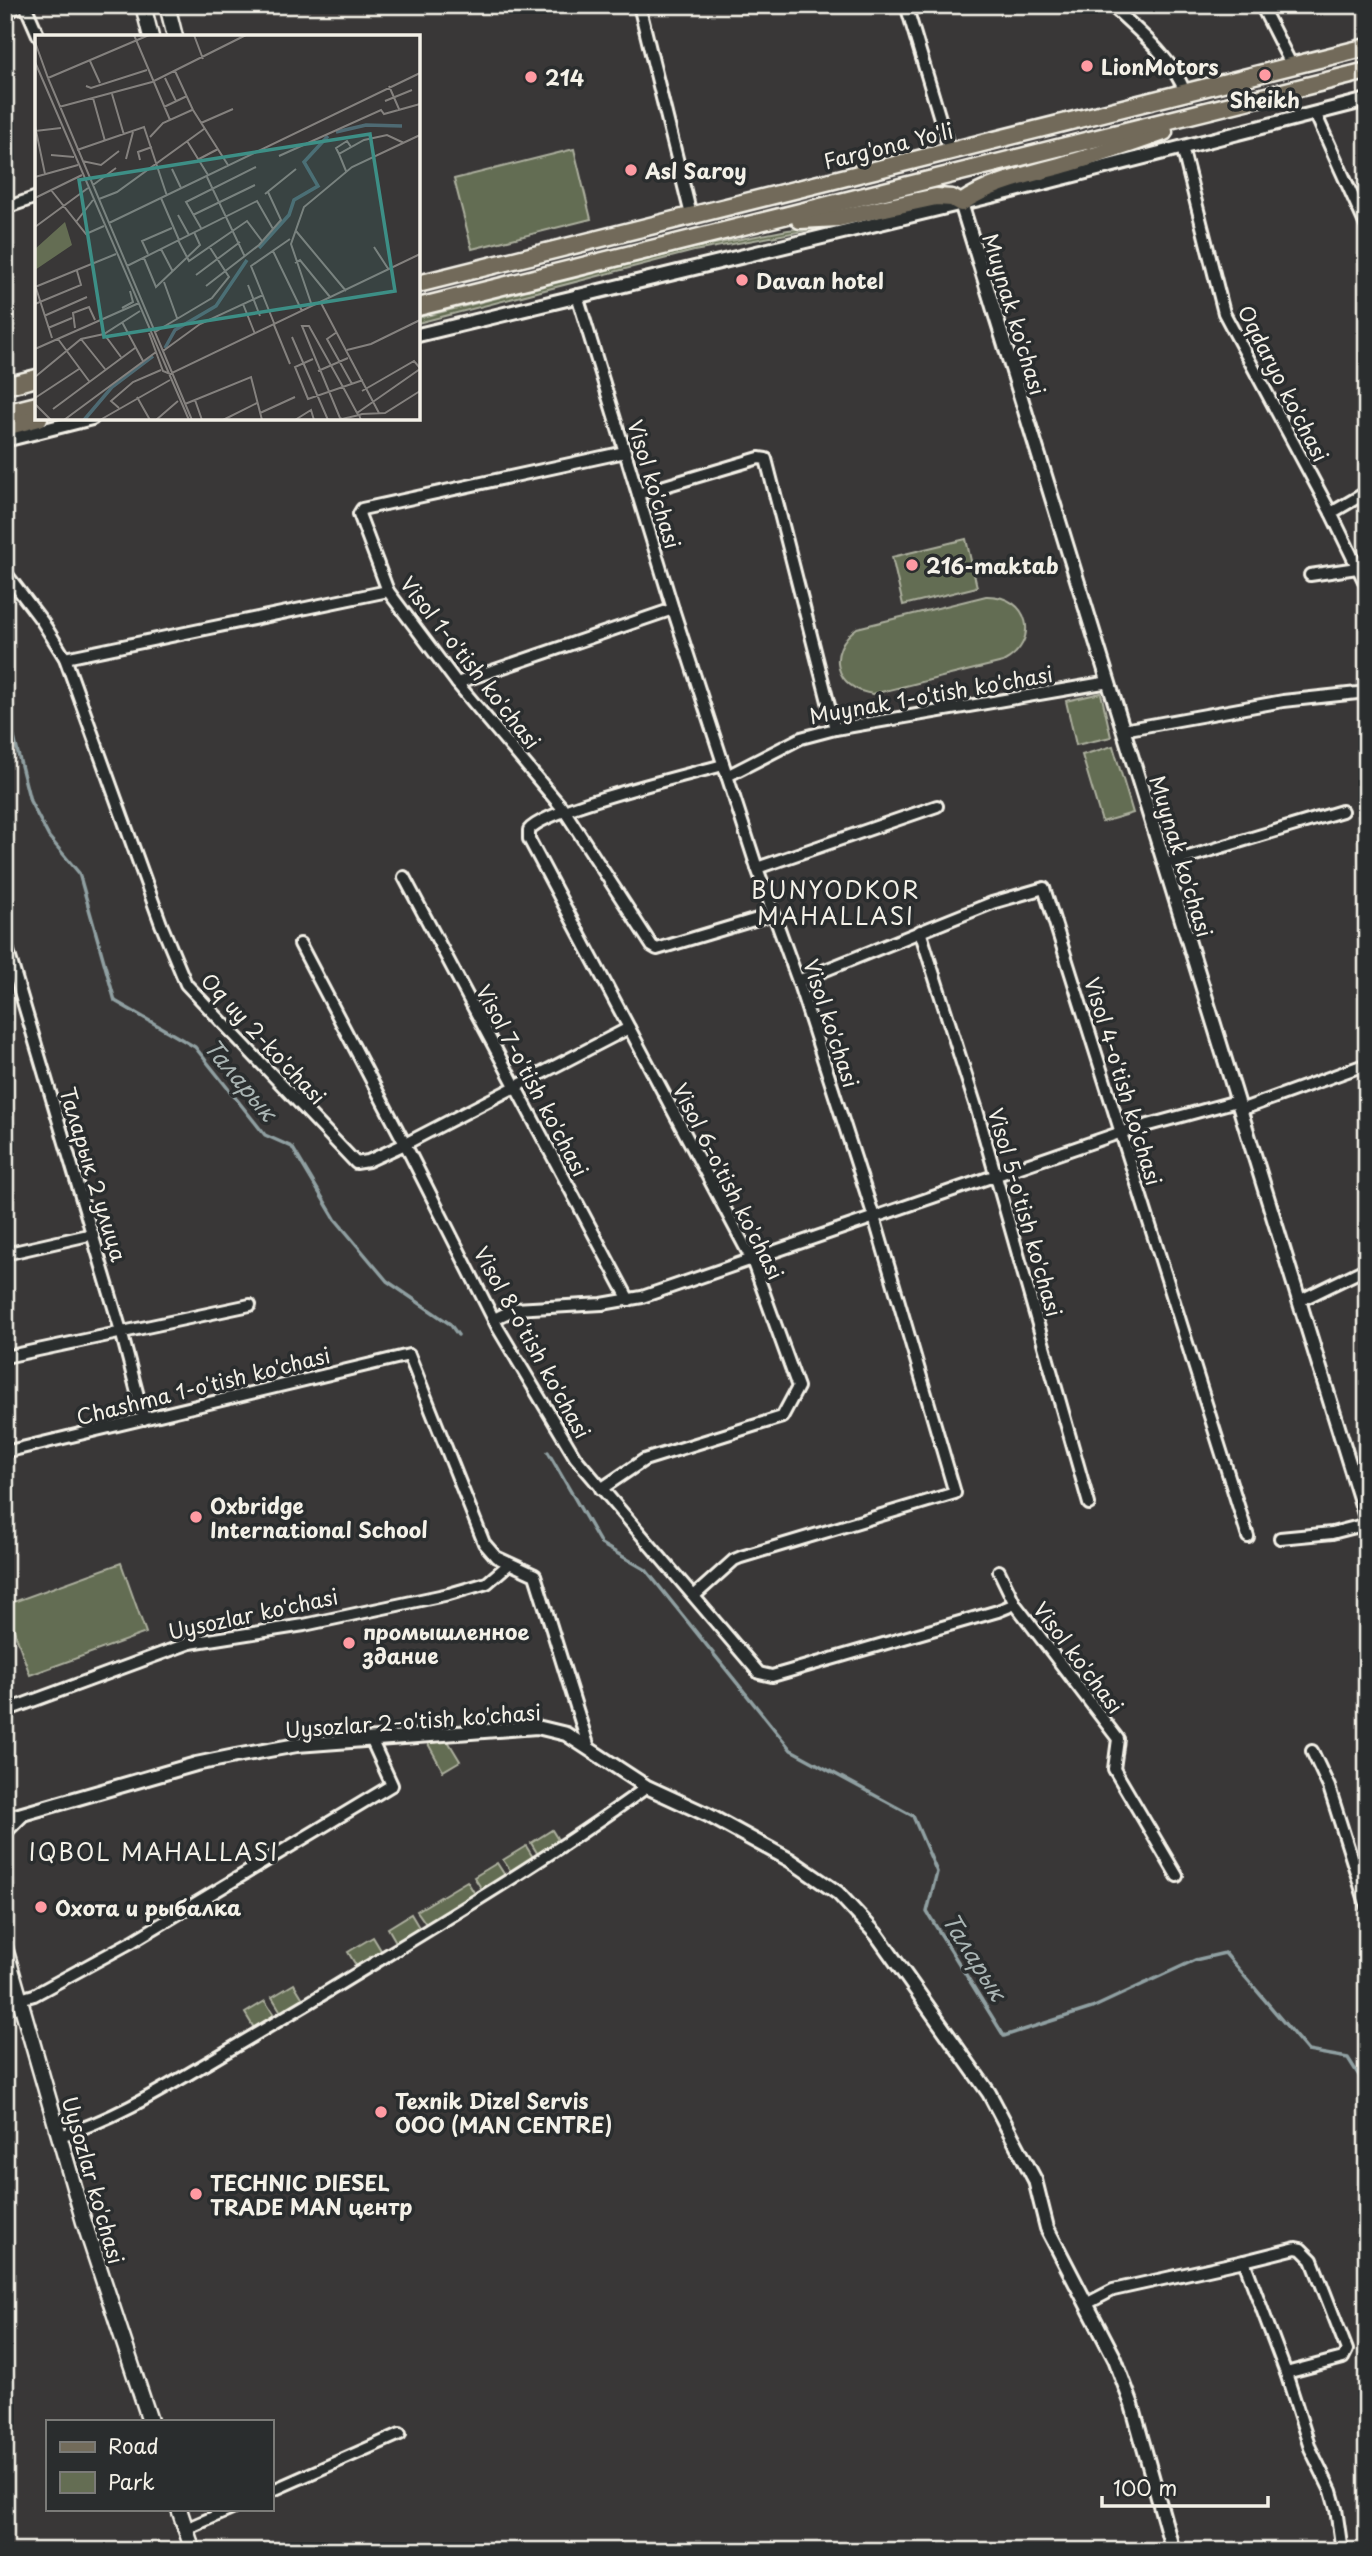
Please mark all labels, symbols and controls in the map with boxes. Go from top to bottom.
inset map [35,35,420,420]
place label: LionMotors [1101,50,1219,82]
marker: LionMotors [1079,58,1095,74]
place label: 214 [545,61,584,93]
marker: Sheikh [1257,67,1273,83]
marker: 214 [523,69,539,85]
place label: Sheikh [1230,83,1300,115]
street label: Farg'ona Yo'li [820,113,956,177]
place label: Asl Saroy [644,154,746,186]
marker: Asl Saroy [623,162,639,178]
street label: Muynak ko'chasi [975,229,1055,399]
place label: Davan hotel [756,264,884,296]
marker: Davan hotel [734,272,750,288]
street label: Oqdaryo ko'chasi [1231,299,1337,467]
street label: Visol ko'chasi [620,416,690,552]
place label: 216-maktab [926,549,1058,581]
marker: 216-maktab [904,557,920,573]
street label: Visol 1-o'tish ko'chasi [393,569,549,755]
street label: Muynak 1-o'tish ko'chasi [807,657,1055,731]
street label: Muynak ko'chasi [1142,771,1222,941]
district label: BUNYODKOR MAHALLASI [751,872,921,933]
street label: Visol ko'chasi [796,955,868,1091]
street label: Oq uy 2-ko'chasi [194,965,334,1111]
street label: Visol 4-o'tish ko'chasi [1077,973,1171,1189]
street label: Visol 7-o'tish ko'chasi [469,978,597,1182]
water label: Таларык [196,1030,287,1130]
street label: Visol 6-o'tish ko'chasi [665,1077,793,1285]
street label: Таларык 2 улица [52,1083,136,1266]
street label: Visol 5-o'tish ko'chasi [981,1104,1071,1320]
street label: Visol 8-o'tish ko'chasi [467,1240,599,1444]
street label: Chashma 1-o'tish ko'chasi [73,1338,333,1432]
place label: Oxbridge International School [210,1489,428,1545]
marker: Oxbridge International School [188,1509,204,1525]
street label: Uysozlar ko'chasi [165,1579,341,1647]
street label: Visol ko'chasi [1026,1594,1132,1720]
place label: промышленное здание [362,1615,530,1671]
marker: промышленное здание [341,1635,357,1651]
street label: Uysozlar 2-o'tish ko'chasi [284,1695,542,1745]
district label: IQBOL MAHALLASI [29,1834,279,1869]
place label: Охота и рыбалка [55,1891,241,1923]
marker: Охота и рыбалка [33,1899,49,1915]
water label: Таларык [934,1905,1017,2009]
place label: Texnik Dizel Servis OOO (MAN CENTRE) [395,2084,612,2140]
street label: Uysozlar ko'chasi [55,2092,133,2268]
marker: Texnik Dizel Servis OOO (MAN CENTRE) [373,2104,389,2120]
place label: TECHNIC DIESEL TRADE MAN центр [210,2166,412,2222]
marker: TECHNIC DIESEL TRADE MAN центр [188,2186,204,2202]
legend [46,2420,273,2510]
text: Road [108,2429,159,2461]
text: Park [108,2465,155,2497]
scale bar [1102,2465,1269,2509]
text: 100 m [1113,2471,1177,2503]

